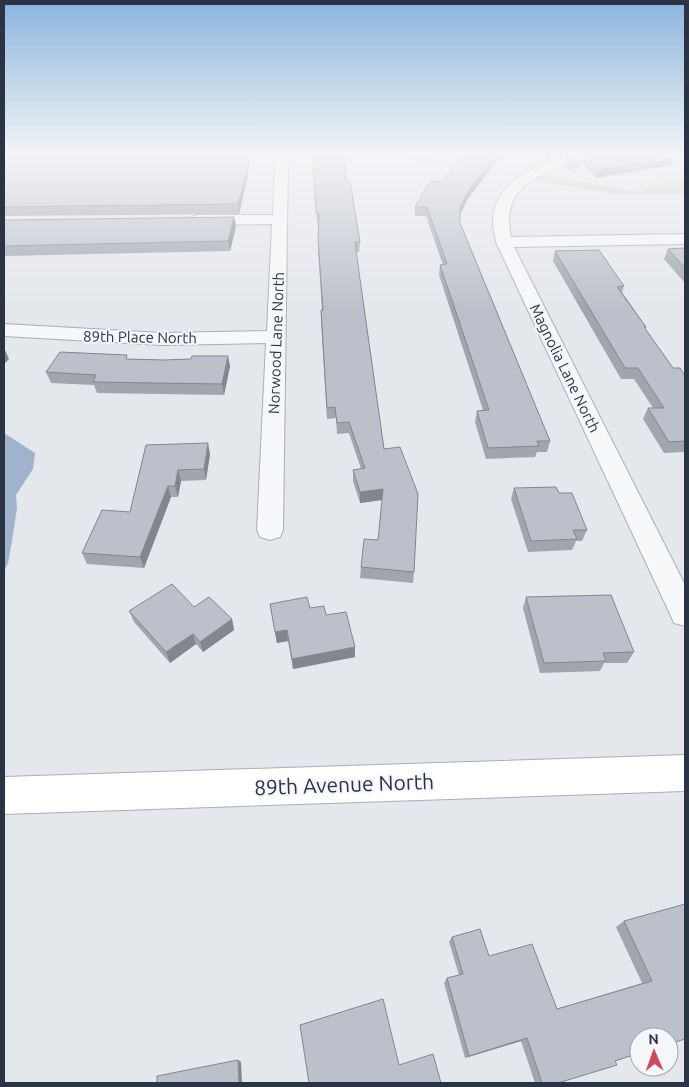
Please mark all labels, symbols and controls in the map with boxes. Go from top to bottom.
street label: Norwood Lane North [265,272,287,414]
street label: Magnolia Lane North [527,301,603,435]
street label: 89th Place North [83,328,197,346]
street label: 89th Avenue North [254,769,434,799]
north arrow [629,1027,679,1077]
text: N [648,1031,659,1047]

